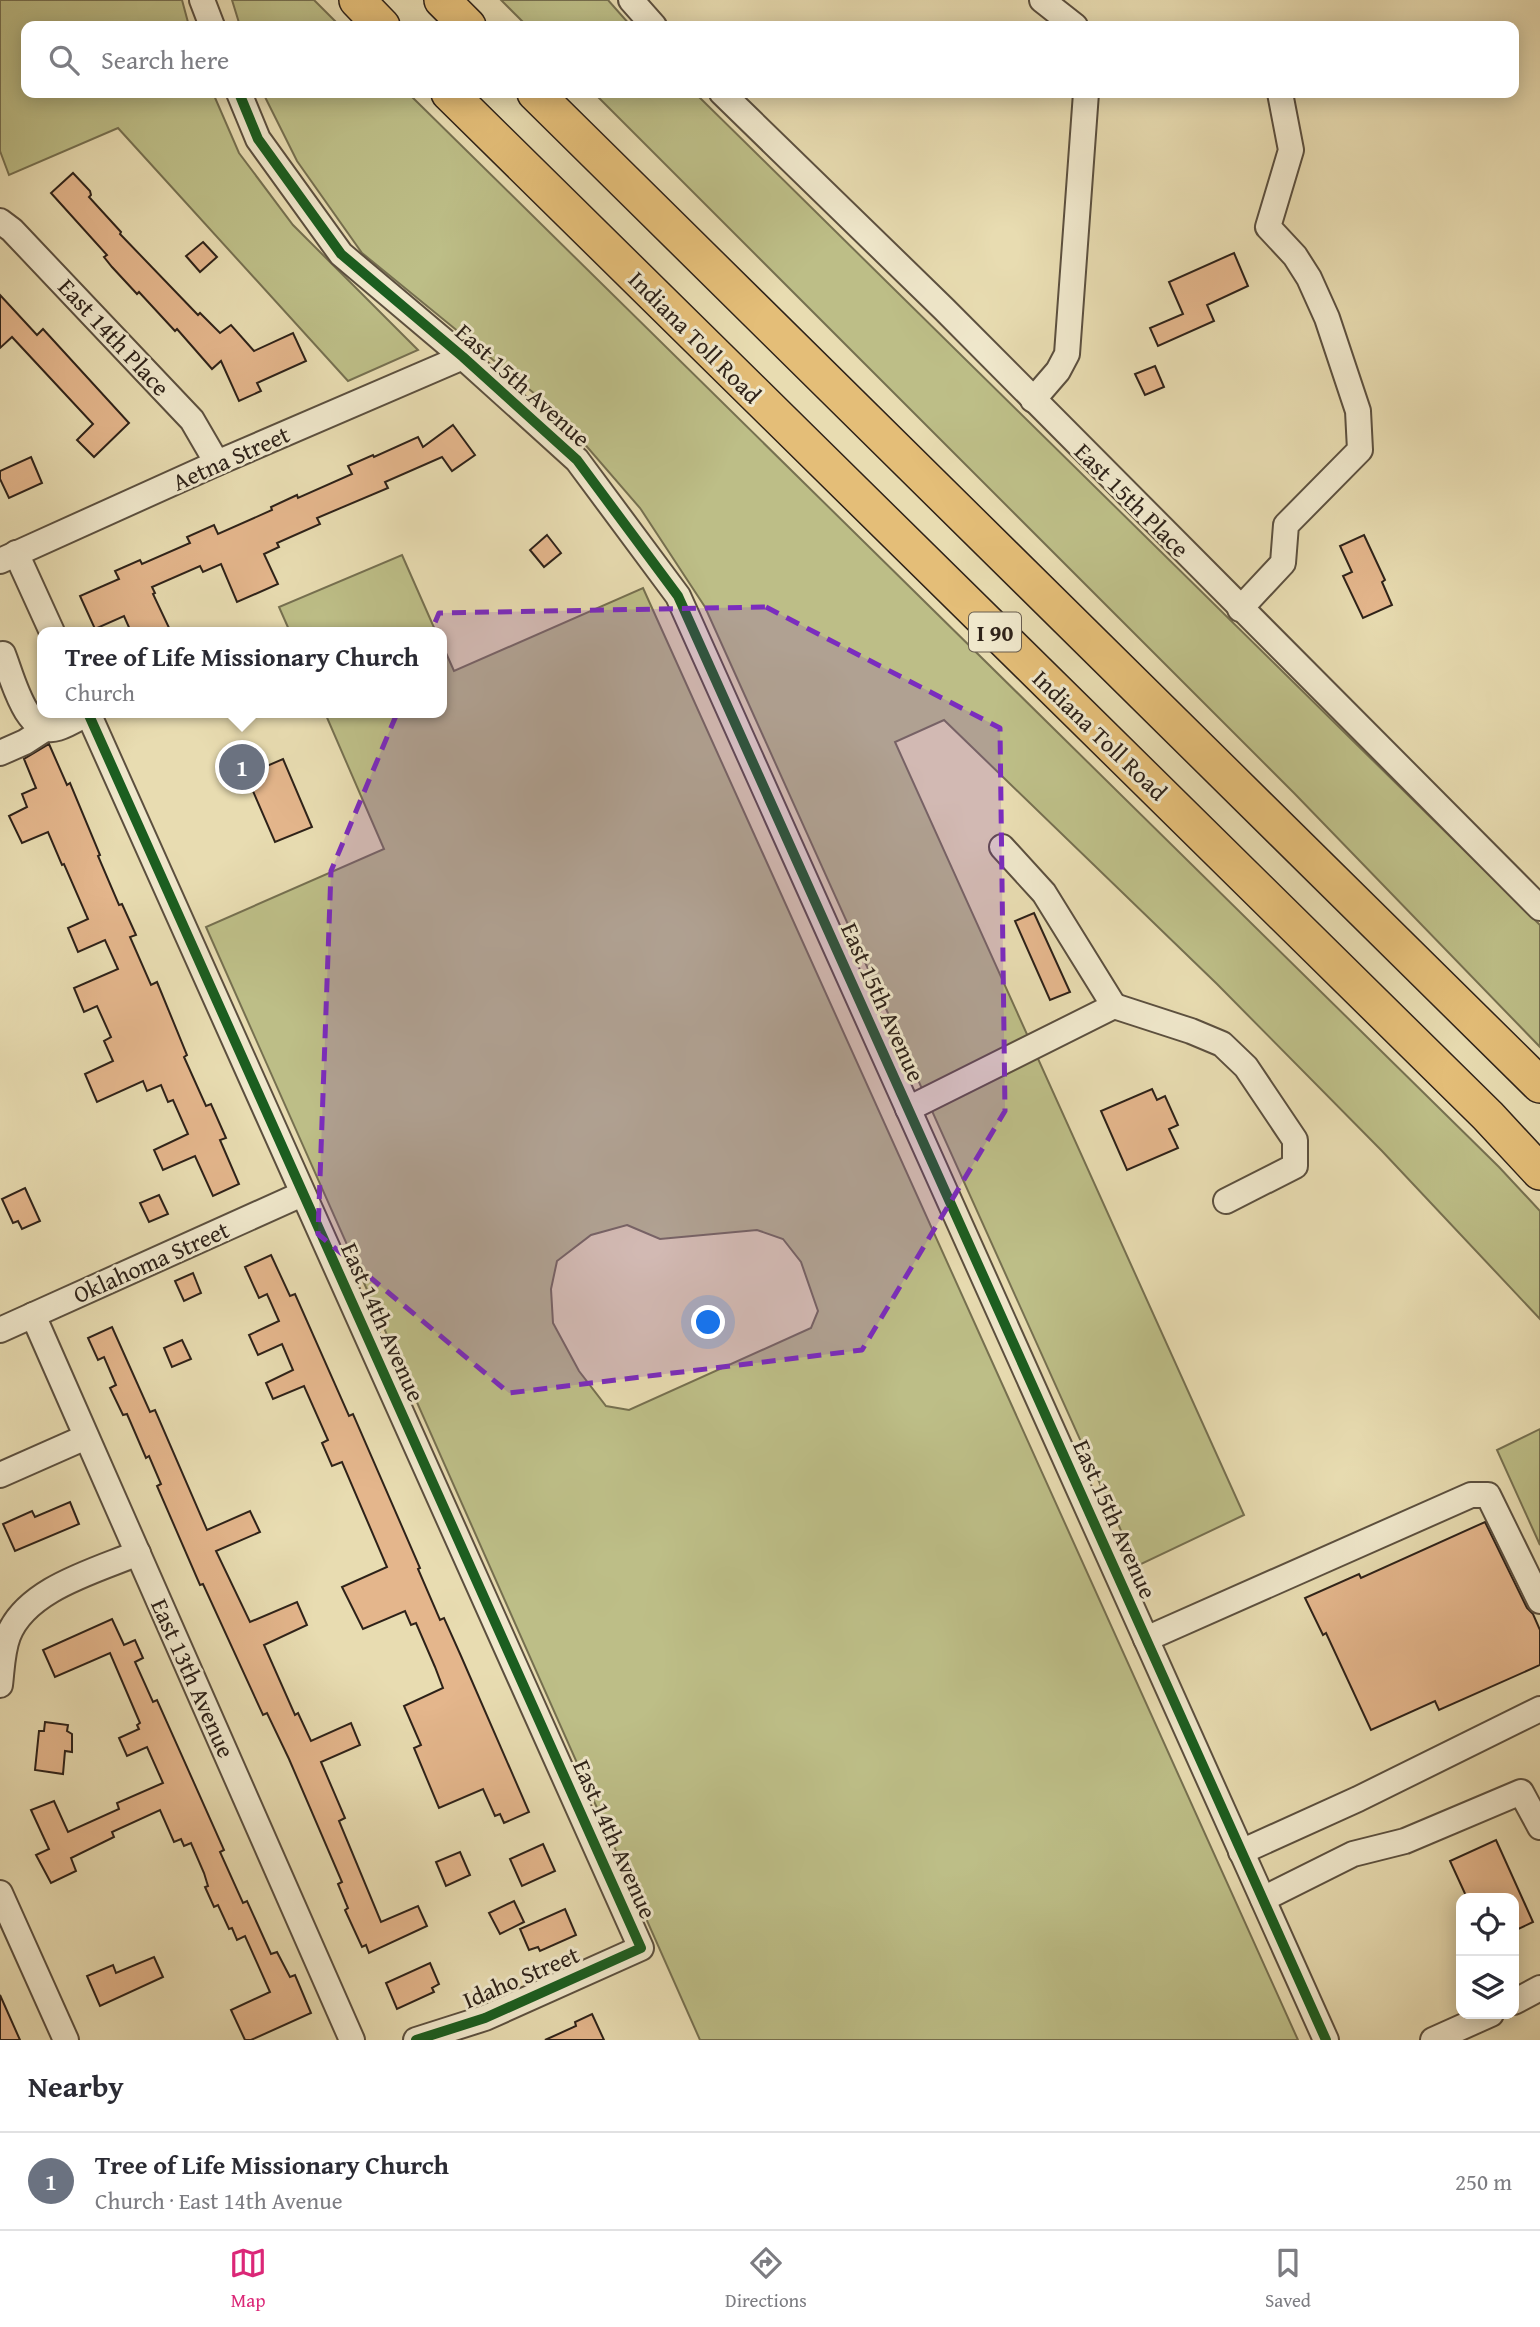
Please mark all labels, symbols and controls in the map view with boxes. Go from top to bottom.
search box [21,21,1519,98]
text: Search here [101,40,229,79]
icon: search [45,41,83,79]
street label: Indiana Toll Road [621,263,770,412]
street label: East 14th Place [50,270,178,404]
street label: East 15th Avenue [448,315,598,455]
street label: Aetna Street [167,416,296,499]
street label: East 15th Place [1067,435,1197,565]
road number: I 90 [969,612,1021,652]
popup [37,627,447,718]
text: Tree of Life Missionary Church [65,637,419,676]
street label: Indiana Toll Road [1025,661,1175,809]
text: Church [65,676,135,709]
pin: 1 [219,741,265,793]
street label: East 15th Avenue [832,917,934,1087]
street label: Oklahoma Street [67,1212,235,1312]
street label: East 14th Avenue [332,1237,434,1407]
your location [691,1305,725,1339]
street label: East 15th Avenue [1064,1434,1166,1604]
street label: East 13th Avenue [142,1593,244,1763]
street label: East 14th Avenue [564,1754,666,1924]
map controls [1456,1893,1519,2019]
button: locate [1456,1893,1519,1956]
street label: Idaho Street [457,1937,585,2017]
button: layers [1456,1956,1519,2019]
text: Nearby [28,2064,124,2108]
text: Tree of Life Missionary Church [95,2145,449,2184]
text: 1 [45,2165,57,2198]
text: 250 m [1455,2165,1512,2198]
text: Church · East 14th Avenue [95,2184,342,2217]
tab: Map [229,2244,267,2314]
tab: Directions [725,2244,807,2314]
tab: Saved [1265,2244,1311,2314]

